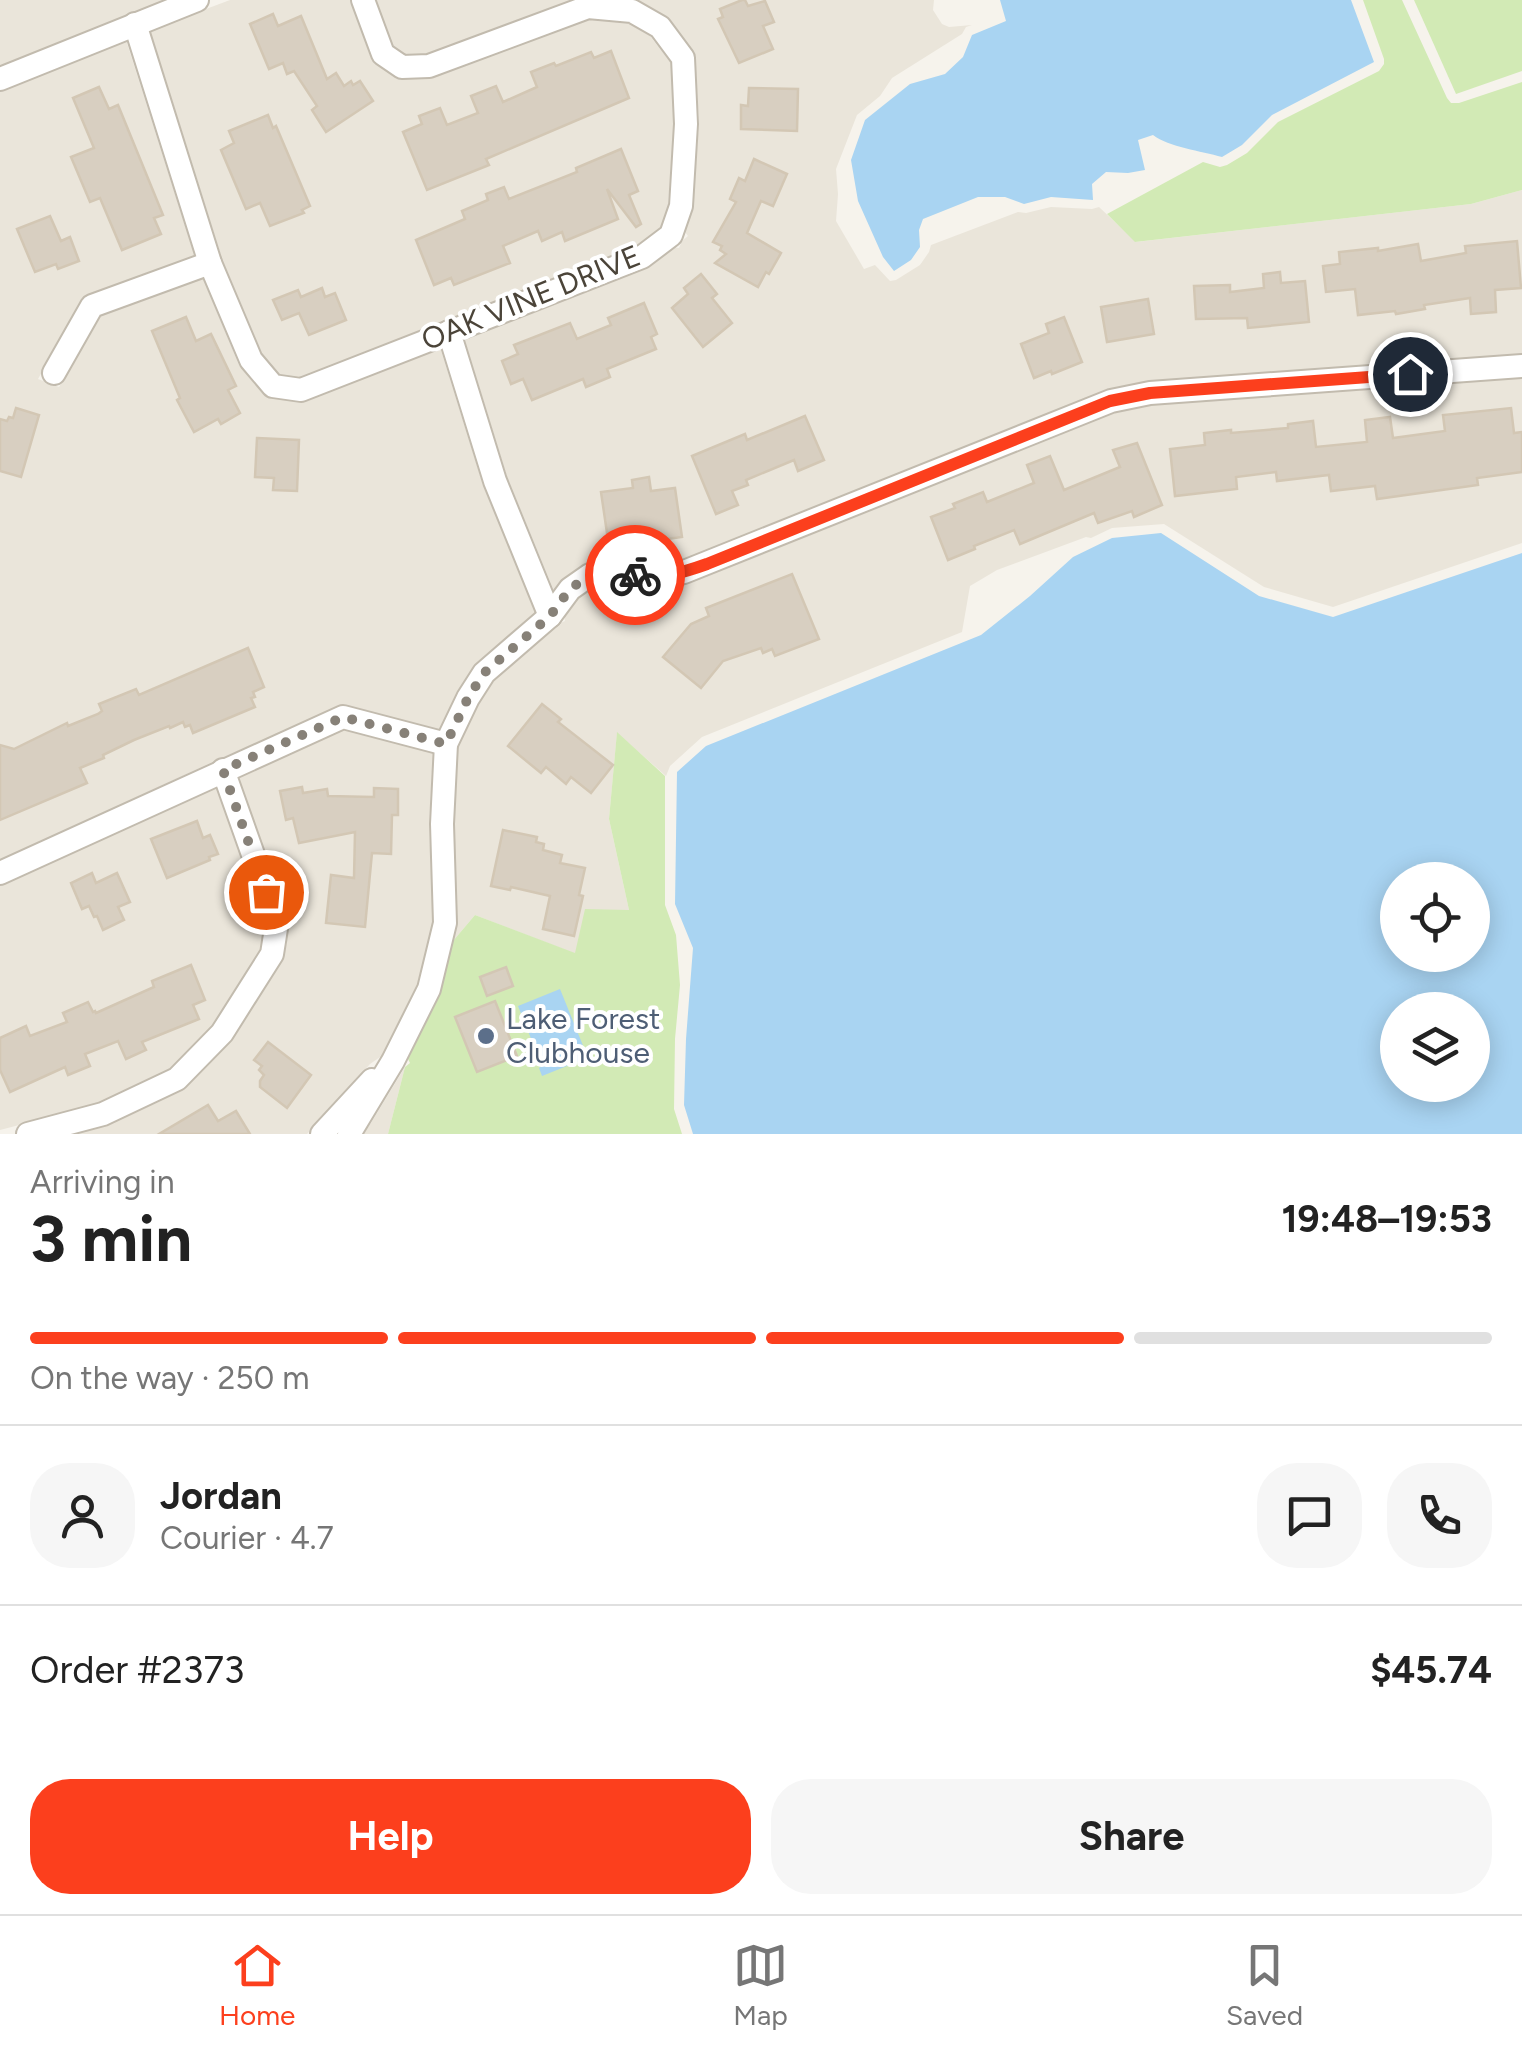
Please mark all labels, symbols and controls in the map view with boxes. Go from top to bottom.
street label: OAK VINE DRIVE [416,237,646,358]
pin [1368,332,1453,417]
icon: home [1383,347,1438,402]
courier [585,525,685,625]
icon: bike [608,548,663,603]
pin [224,850,309,935]
map controls [1380,862,1490,1102]
button: locate [1380,862,1490,972]
icon: bag [239,865,294,920]
button: layers [1380,992,1490,1102]
place label: Lake Forest Clubhouse [506,1000,660,1071]
marker: Lake Forest Clubhouse [475,1025,497,1047]
text: Arriving in [30,1163,175,1201]
text: 19:48–19:53 [1282,1196,1492,1242]
text: 3 min [30,1199,192,1277]
text: On the way · 250 m [30,1359,309,1397]
button: person [30,1463,135,1568]
button: chat [1257,1463,1362,1568]
button: phone [1387,1463,1492,1568]
text: Jordan [160,1473,282,1519]
text: Courier · 4.7 [160,1519,334,1557]
text: Order #2373 [30,1647,244,1693]
text: $45.74 [1370,1647,1492,1693]
button: Help [30,1779,751,1894]
button: Share [771,1779,1492,1894]
tab: Home [219,1938,295,2032]
tab: Map [733,1938,788,2032]
tab: Saved [1226,1938,1303,2032]

